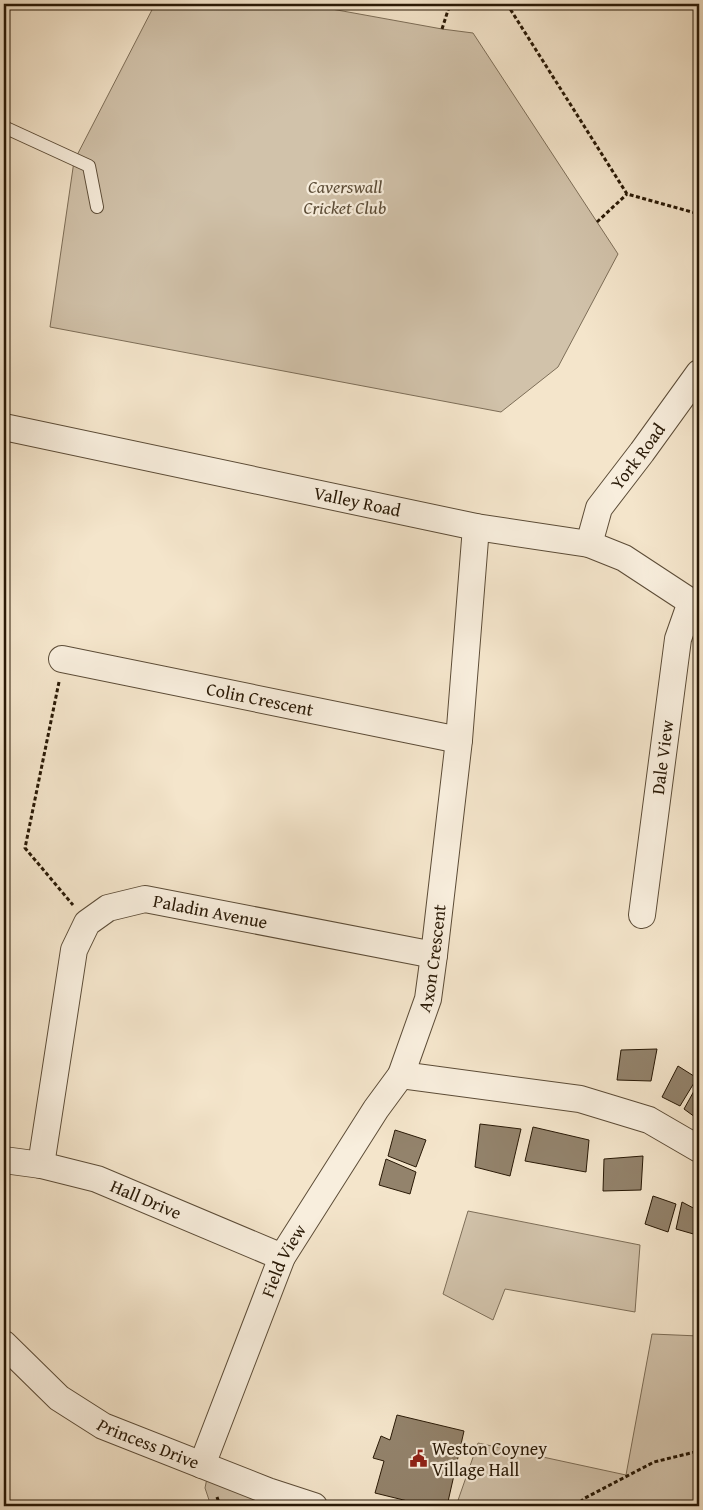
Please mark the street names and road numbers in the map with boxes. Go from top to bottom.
street label: York Road [604,417,672,495]
street label: Valley Road [311,479,404,524]
street label: Colin Crescent [204,675,317,723]
street label: Dale View [644,718,680,796]
street label: Paladin Avenue [151,887,270,935]
street label: Axon Crescent [410,902,453,1016]
street label: Hall Drive [106,1172,186,1226]
street label: Field View [254,1218,313,1301]
street label: Princess Drive [92,1412,203,1476]

